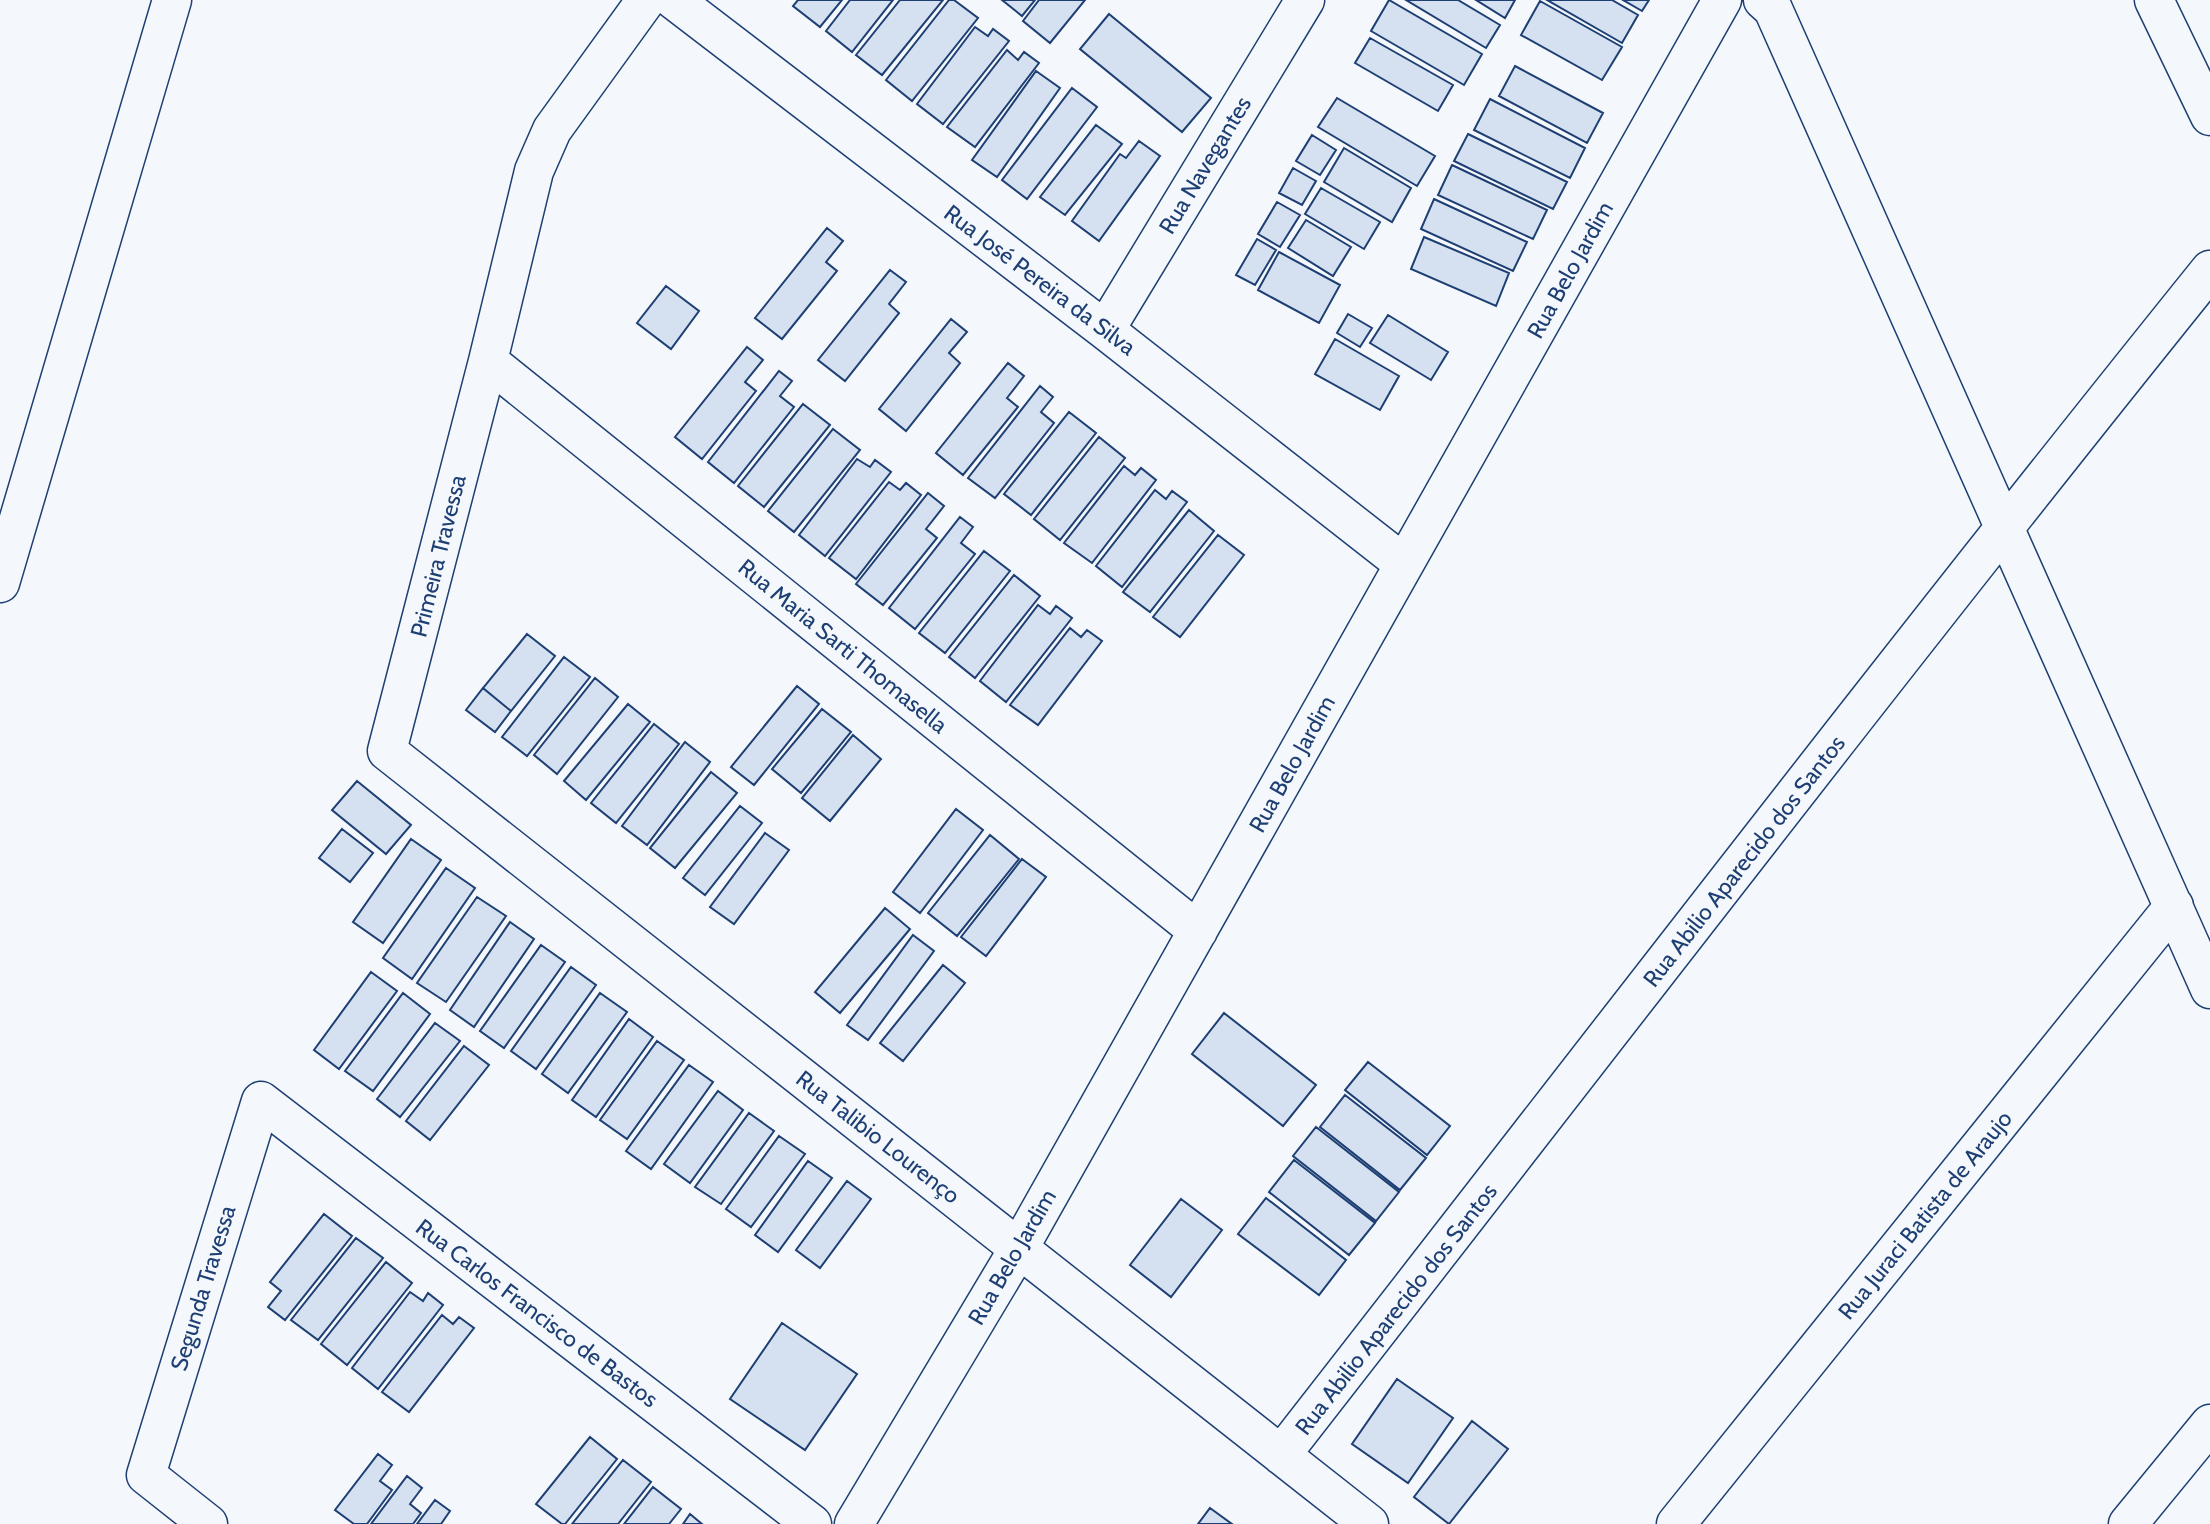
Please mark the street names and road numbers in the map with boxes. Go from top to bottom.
street label: Rua Navegantes [1153,91,1257,239]
street label: Rua Belo Jardim [1521,197,1619,343]
street label: Rua José Pereira da Silva [939,199,1141,361]
street label: Primeira Travessa [404,472,472,640]
street label: Rua Maria Sarti Thomasella [733,553,953,739]
street label: Rua Belo Jardim [1243,691,1341,837]
street label: Rua Abilio Aparecido dos Santos [1637,730,1851,992]
street label: Rua Talibio Lourenço [791,1064,965,1210]
street label: Rua Juraci Batista de Araujo [1832,1105,2018,1325]
street label: Rua Abilio Aparecido dos Santos [1289,1178,1503,1440]
street label: Rua Belo Jardim [962,1184,1062,1330]
street label: Segunda Travessa [165,1202,241,1374]
street label: Rua Carlos Francisco de Bastos [410,1213,664,1413]

